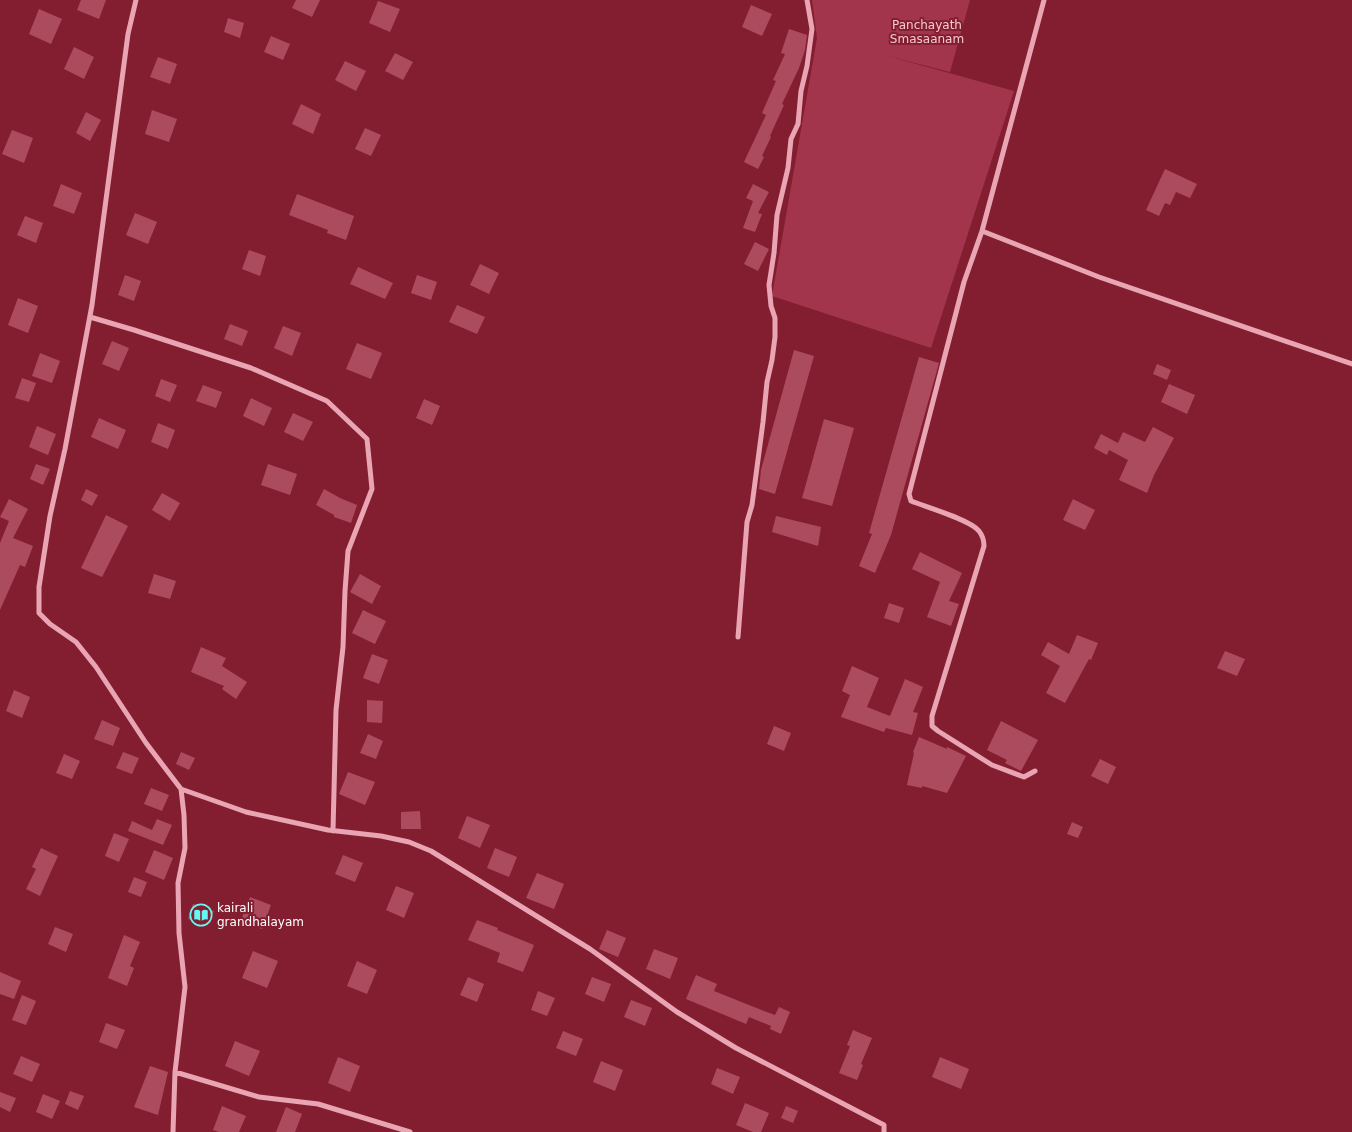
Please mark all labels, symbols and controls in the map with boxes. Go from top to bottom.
park label: Panchayath Smasaanam [890,18,964,46]
place label: kairali grandhalayam [217,901,304,929]
library icon: kairali grandhalayam [189,903,213,927]

